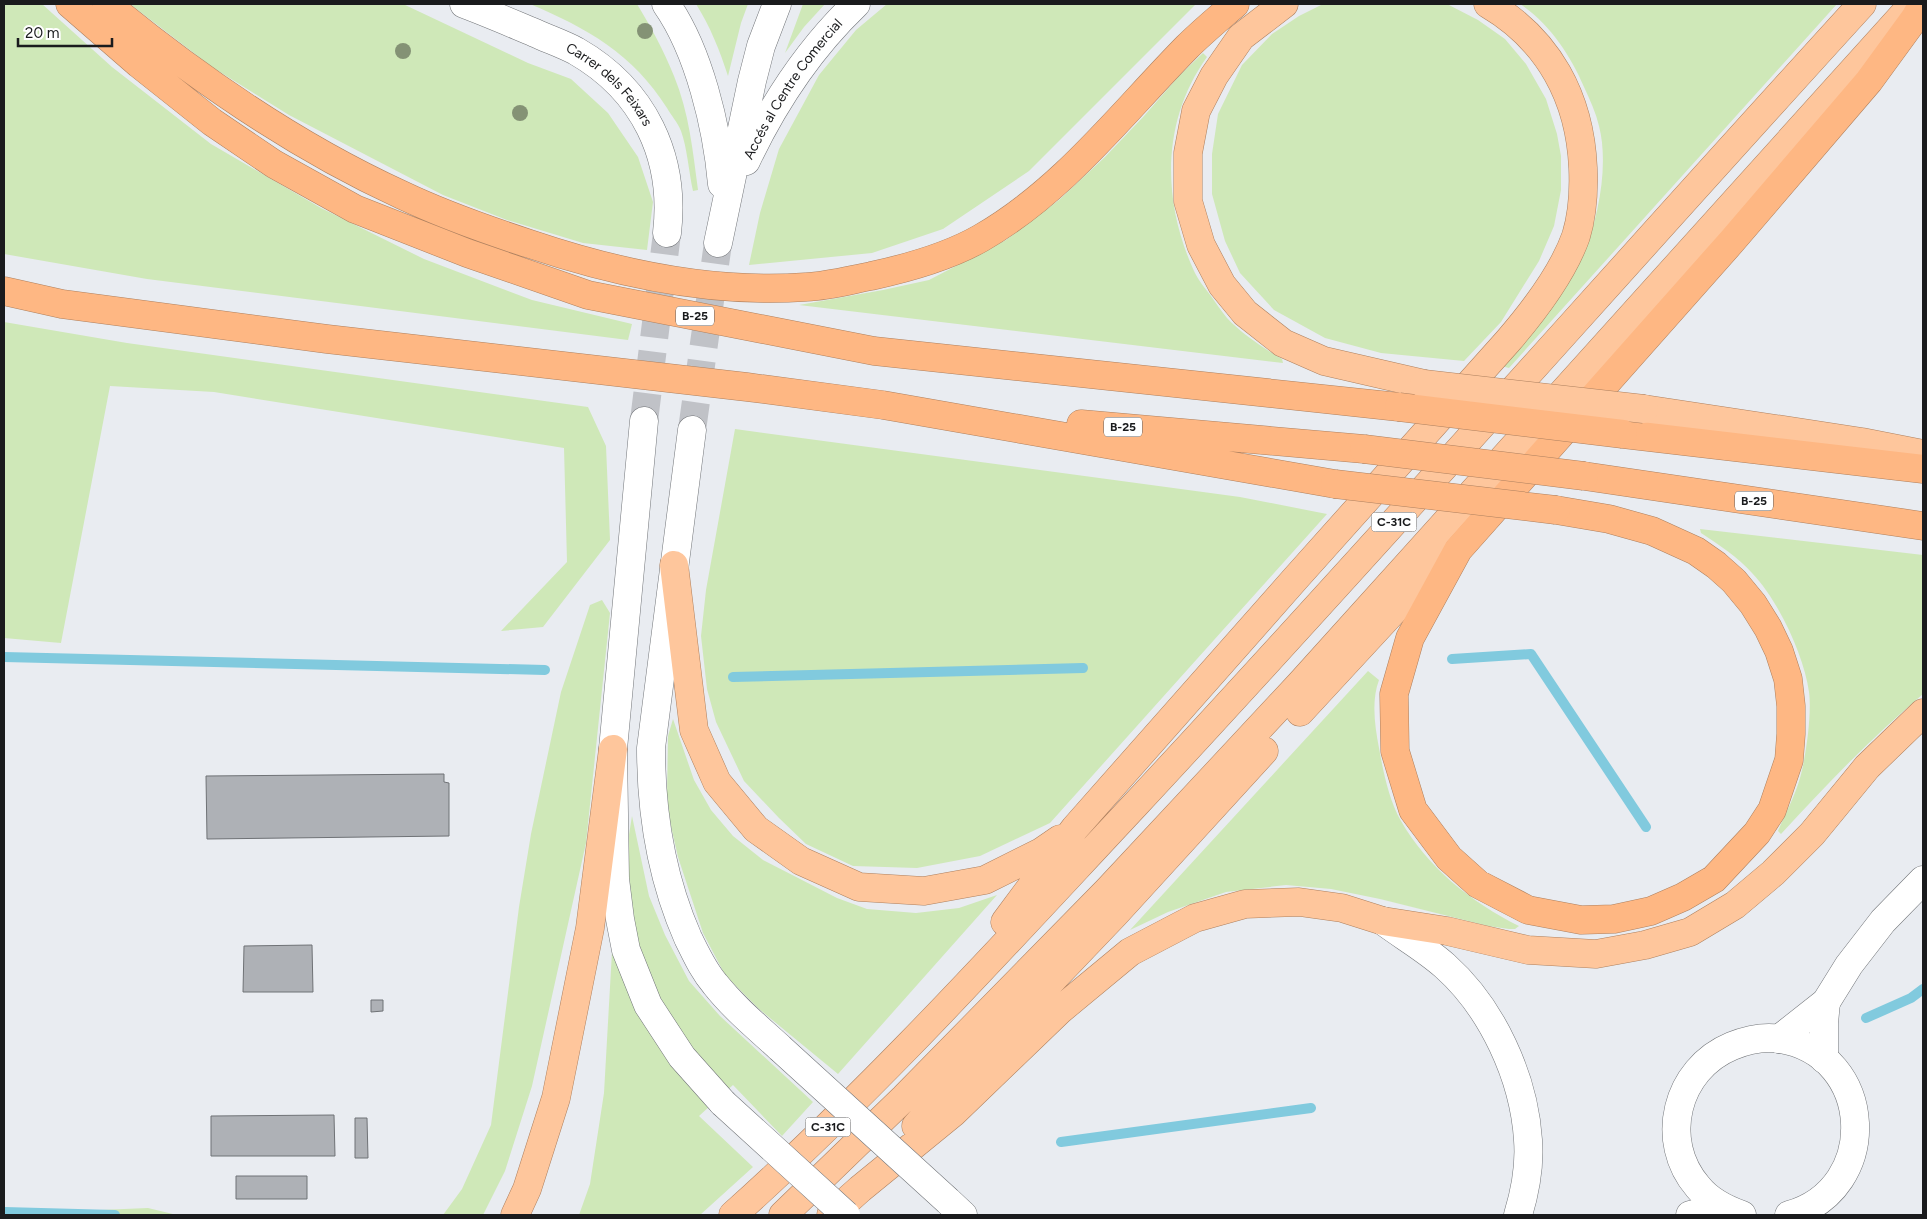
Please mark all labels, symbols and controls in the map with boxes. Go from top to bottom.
scale bar [18,15,111,47]
street label: Accés al Centre Comercial [740,15,846,162]
text: 20 m [25,24,59,42]
street label: Carrer dels Feixars [563,39,656,129]
road number: B-25 [676,306,714,326]
road number: B-25 [1104,418,1142,437]
road number: B-25 [1735,492,1773,511]
road number: C-31C [1372,512,1416,532]
road number: C-31C [806,1118,850,1136]

